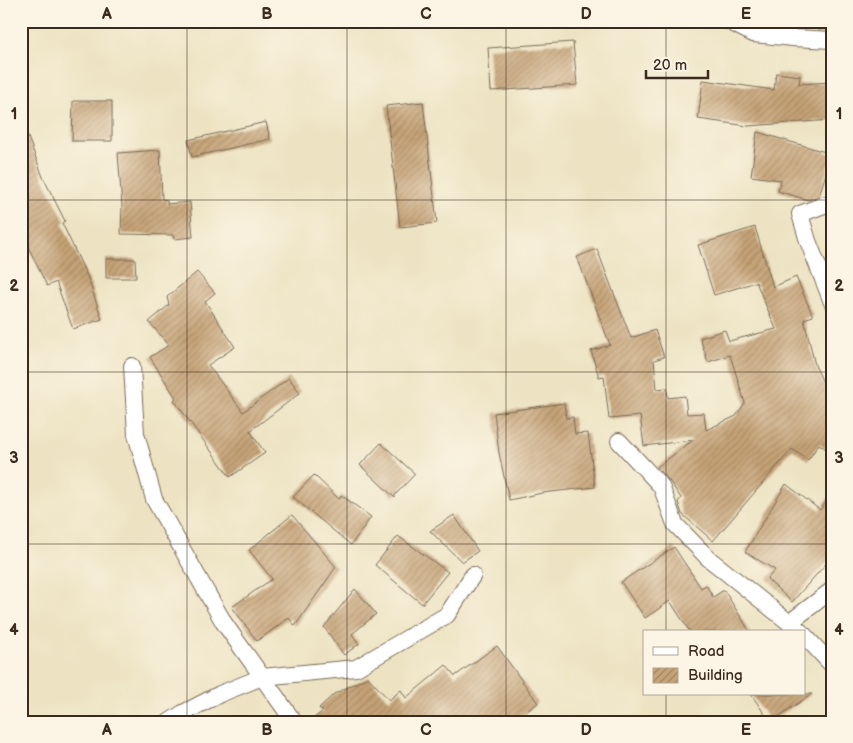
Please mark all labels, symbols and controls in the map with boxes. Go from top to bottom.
text: A [101,5,112,24]
text: B [261,5,273,24]
text: C [420,5,432,24]
text: D [580,5,592,24]
text: E [741,5,751,24]
scale bar [646,48,708,80]
text: 20 m [653,56,687,75]
text: 1 [11,105,17,124]
text: 1 [836,105,842,124]
text: 2 [9,277,19,296]
text: 2 [834,277,844,296]
text: 3 [9,449,19,468]
text: 3 [834,449,844,468]
text: 4 [9,621,19,640]
text: 4 [834,621,844,640]
legend [643,630,806,696]
text: Road [688,642,724,661]
text: Building [688,666,743,685]
text: A [101,721,112,740]
text: B [261,721,273,740]
text: C [420,721,432,740]
text: D [580,721,592,740]
text: E [741,721,751,740]

